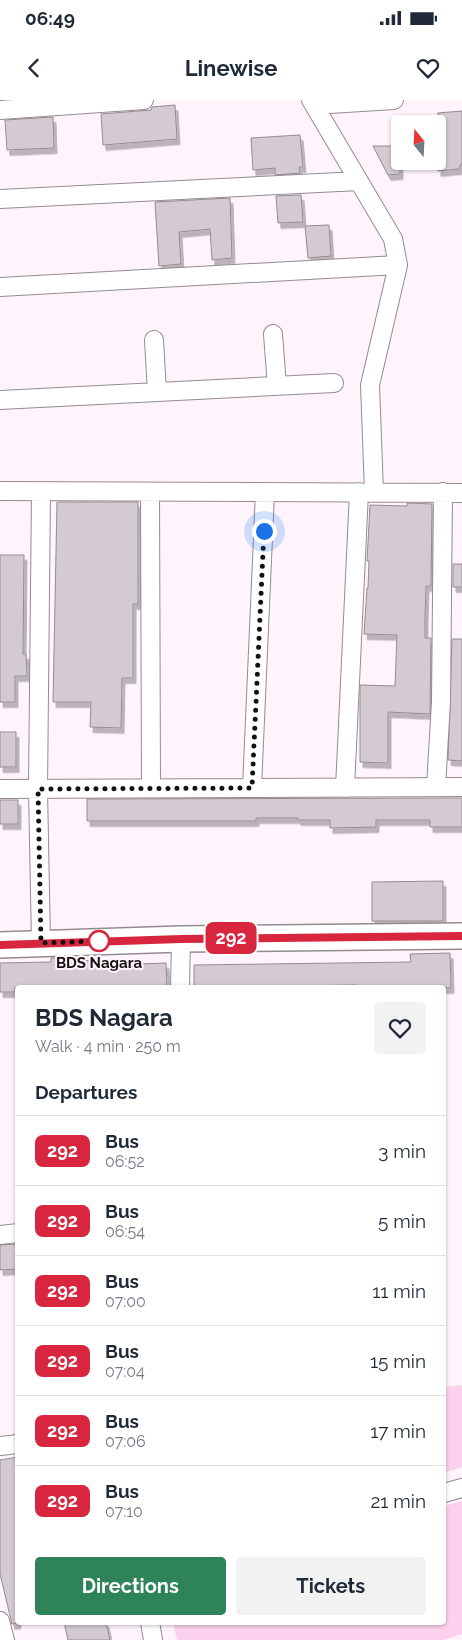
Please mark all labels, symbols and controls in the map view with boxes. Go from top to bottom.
text: 06:49 [25,7,75,29]
icon: back [20,54,48,82]
icon: heart [414,54,442,82]
text: Linewise [185,55,277,81]
north arrow [391,115,446,170]
map controls [391,115,446,170]
your location [252,519,277,544]
line badge: 292 [202,922,260,954]
text: 292 [216,927,246,948]
marker: BDS Nagara [88,930,110,952]
place label: BDS Nagara [56,954,142,972]
button: heart [374,1002,426,1054]
text: BDS Nagara [35,1003,173,1032]
text: Walk · 4 min · 250 m [35,1037,181,1056]
text: Departures [35,1081,137,1103]
text: Bus [105,1130,139,1152]
text: 292 [47,1140,78,1161]
text: 3 min [378,1140,426,1162]
text: 06:52 [105,1152,145,1171]
text: Bus [105,1200,139,1222]
text: 292 [47,1210,78,1231]
text: 5 min [378,1210,426,1232]
text: 06:54 [105,1222,145,1241]
text: Bus [105,1270,139,1292]
text: 292 [47,1280,78,1301]
text: 11 min [372,1280,426,1302]
text: 07:00 [105,1292,146,1311]
text: Bus [105,1340,139,1362]
text: 292 [47,1350,78,1371]
text: 15 min [370,1350,426,1372]
text: 07:04 [105,1362,145,1381]
text: Bus [105,1410,139,1432]
text: 292 [47,1420,78,1441]
text: 17 min [370,1420,426,1442]
text: 07:06 [105,1432,146,1451]
text: Bus [105,1480,139,1502]
text: 292 [47,1490,78,1511]
text: 21 min [370,1490,426,1512]
text: 07:10 [105,1502,143,1521]
button: Directions [35,1557,226,1615]
button: Tickets [236,1557,426,1615]

